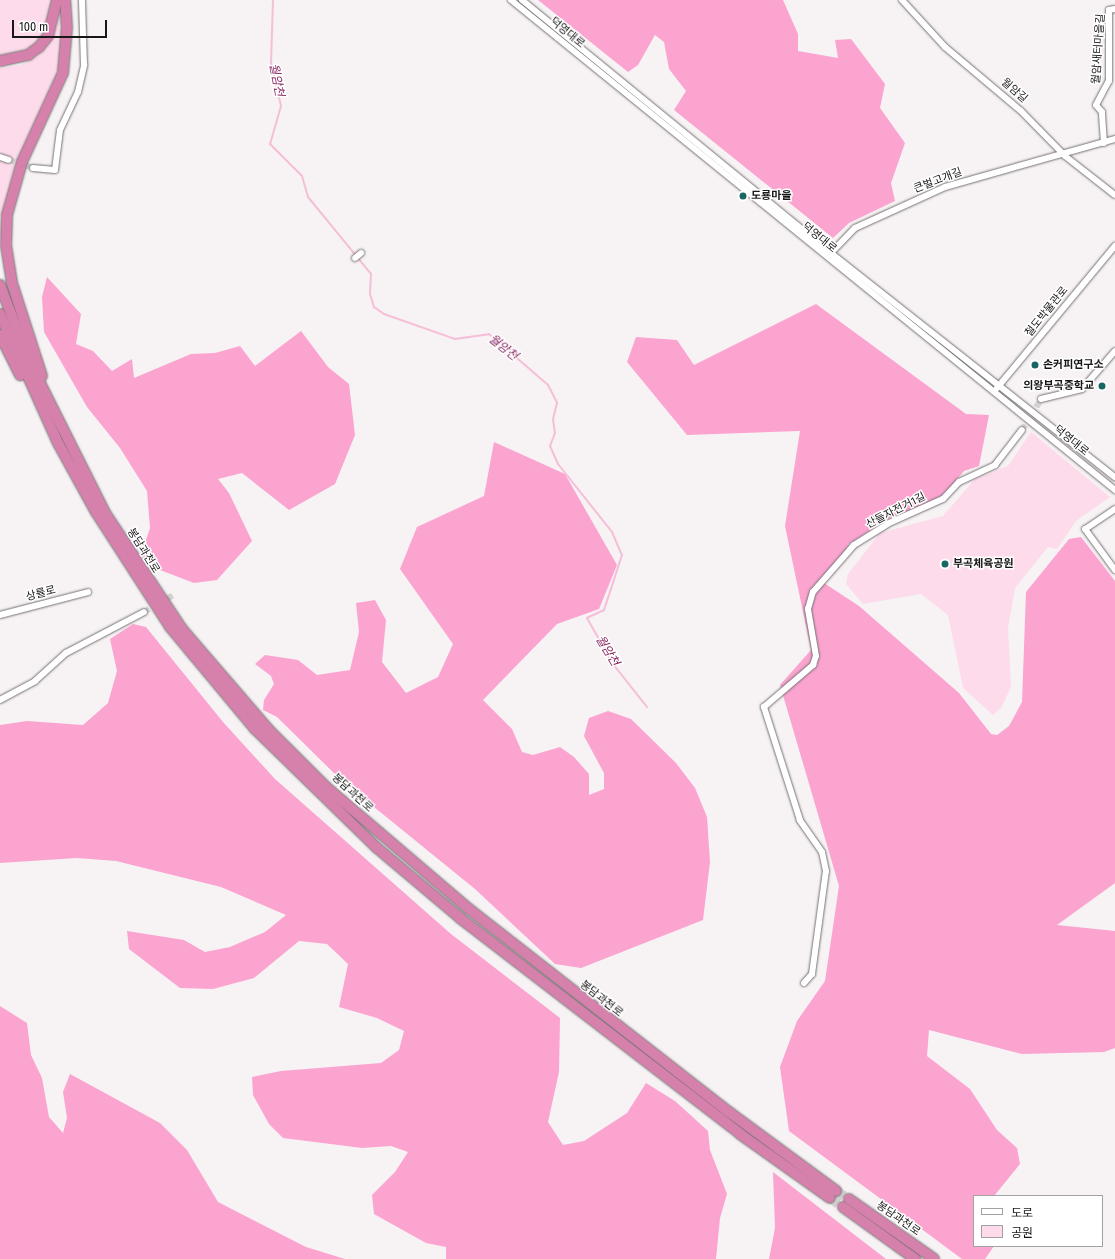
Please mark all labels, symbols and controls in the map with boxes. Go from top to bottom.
scale bar [14,12,109,38]
street label: 월암새터마을길 [1090,13,1108,85]
street label: 덕영대로 [547,15,587,51]
text: 100 m [19,20,48,34]
water label: 월암천 [266,62,286,98]
street label: 월암길 [998,76,1030,106]
street label: 큰벌고개길 [912,166,964,196]
place label: 도룡마을 [751,189,791,203]
marker: 도룡마을 [738,191,748,201]
street label: 덕영대로 [799,220,839,256]
street label: 철도박물관로 [1023,284,1071,340]
water label: 월암천 [486,332,520,364]
place label: 손커피연구소 [1043,358,1104,372]
marker: 손커피연구소 [1030,360,1040,370]
place label: 의왕부곡중학교 [1023,379,1094,393]
marker: 의왕부곡중학교 [1097,381,1107,391]
street label: 덕영대로 [1051,423,1091,459]
street label: 산들자전거1길 [864,490,928,532]
street label: 봉담과천로 [124,526,162,576]
place label: 부곡체육공원 [953,557,1014,571]
marker: 부곡체육공원 [940,559,950,569]
street label: 상률로 [25,584,57,604]
water label: 월암천 [592,633,622,669]
street label: 봉담과천로 [329,771,375,815]
street label: 봉담과천로 [577,978,625,1020]
legend [973,1195,1103,1247]
street label: 봉담과천로 [873,1199,923,1239]
text: 도로 [1011,1206,1033,1220]
text: 공원 [1011,1226,1033,1240]

